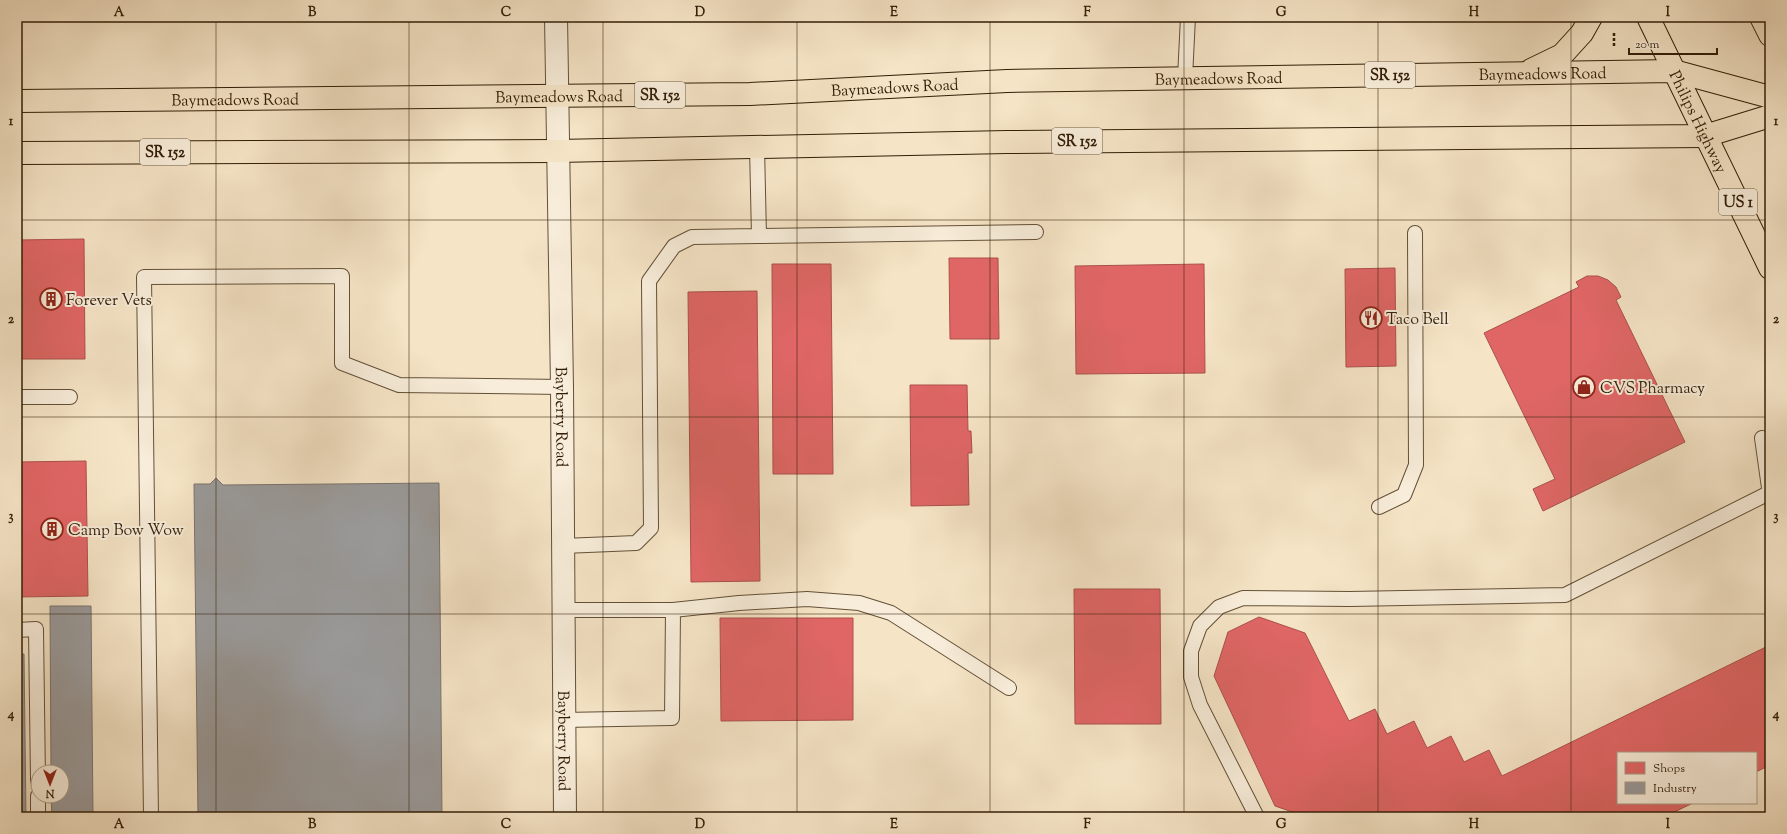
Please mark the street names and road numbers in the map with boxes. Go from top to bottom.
road number: SR 152 [1365,62,1415,88]
street label: Baymeadows Road [1479,63,1607,88]
street label: Philips Highway [1662,67,1731,178]
street label: Baymeadows Road [1155,68,1283,93]
street label: Baymeadows Road [831,74,959,104]
road number: SR 152 [635,82,685,108]
street label: Baymeadows Road [495,86,623,110]
street label: Baymeadows Road [171,89,299,114]
road number: SR 152 [1052,128,1102,154]
road number: SR 152 [140,139,190,165]
road number: US 1 [1719,189,1757,215]
street label: Bayberry Road [548,366,572,467]
street label: Bayberry Road [550,691,574,791]

